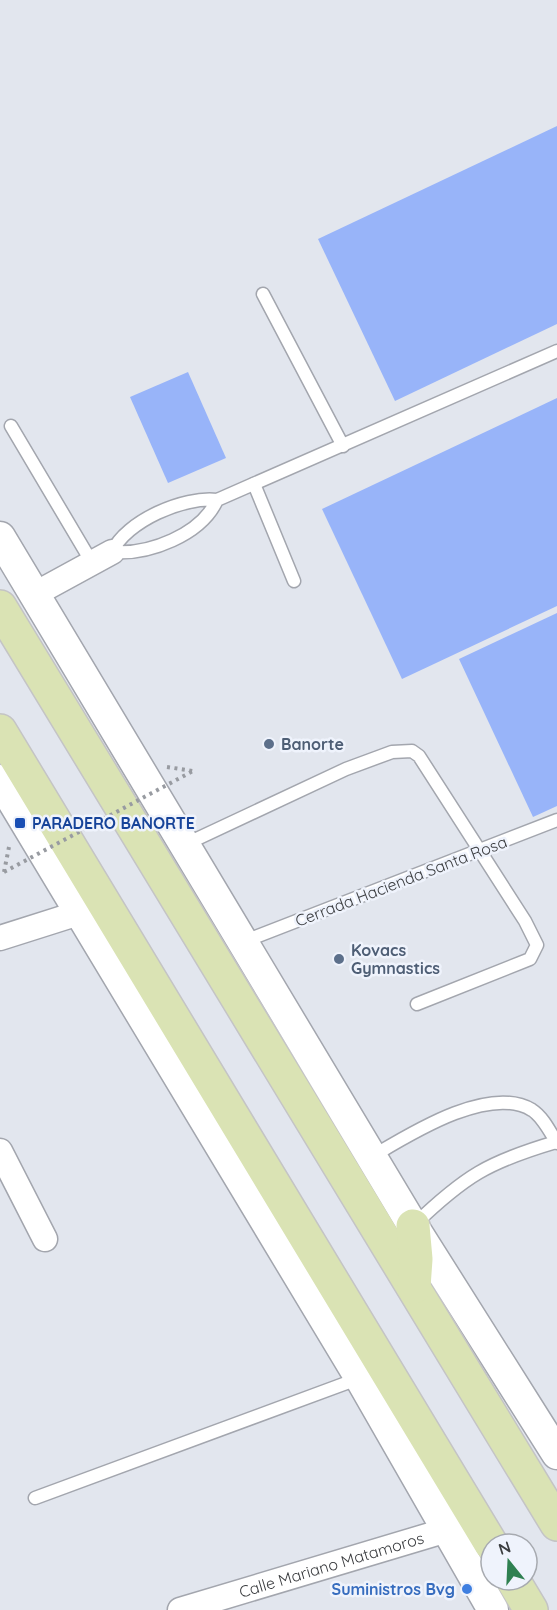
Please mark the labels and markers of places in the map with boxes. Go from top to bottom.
place label: Banorte [281,734,344,754]
marker: Banorte [262,737,276,751]
place label: PARADERO BANORTE [32,813,195,833]
marker: PARADERO BANORTE [13,816,27,830]
place label: Kovacs Gymnastics [351,940,440,978]
marker: Kovacs Gymnastics [332,952,346,966]
place label: Suministros Bvg [332,1579,455,1599]
marker: Suministros Bvg [460,1582,474,1596]

